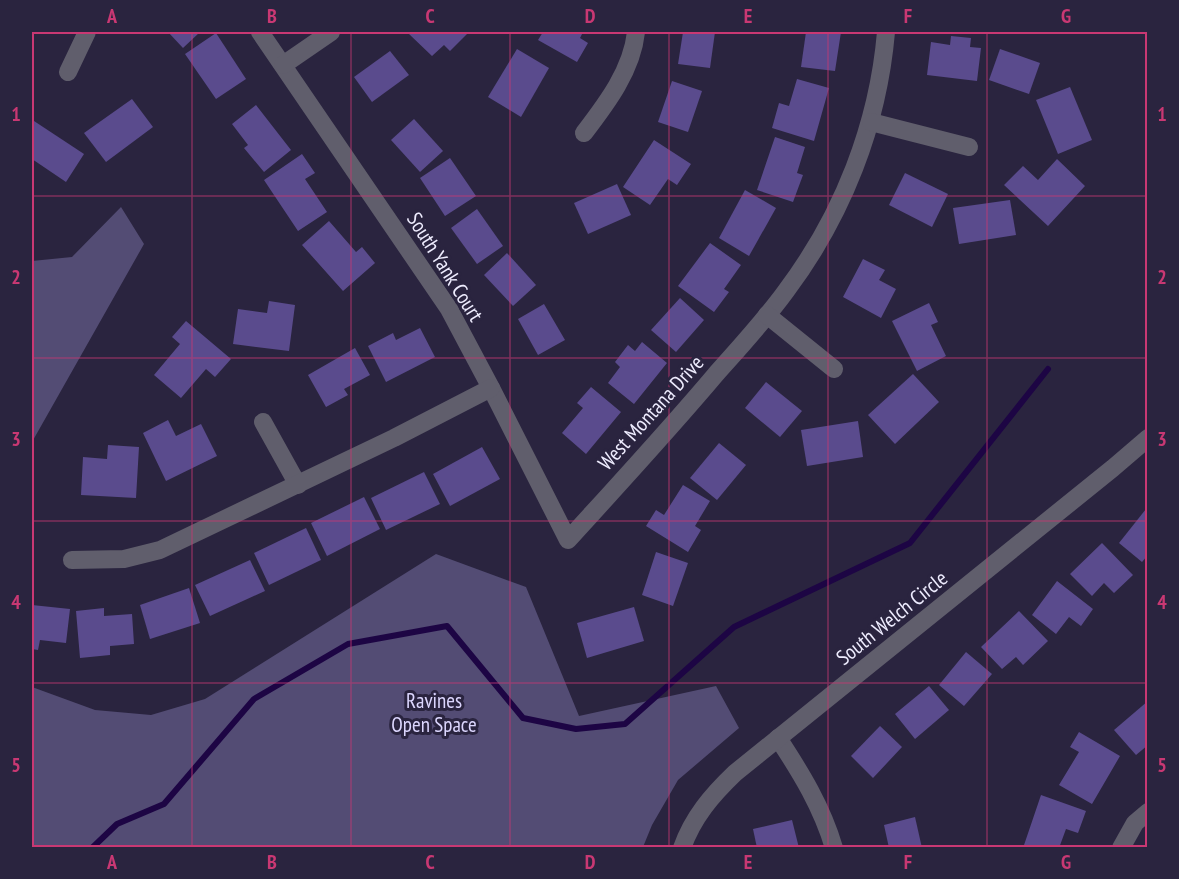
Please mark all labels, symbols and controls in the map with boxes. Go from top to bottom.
text: A [106,3,118,29]
text: B [267,3,277,29]
text: C [425,3,435,29]
text: D [585,3,596,29]
text: E [744,3,752,29]
text: F [904,3,912,29]
text: G [1061,3,1071,29]
text: 1 [11,101,21,127]
text: 1 [1157,101,1167,127]
street label: South Yank Court [401,207,490,326]
text: 2 [11,264,21,290]
text: 2 [1157,264,1167,290]
street label: West Montana Drive [592,350,709,476]
text: 3 [11,426,21,452]
text: 3 [1157,426,1167,452]
street label: South Welch Circle [831,565,953,671]
text: 4 [11,589,21,615]
text: 4 [1157,589,1167,615]
park label: Ravines Open Space [391,687,477,738]
text: 5 [11,752,21,778]
text: 5 [1157,752,1167,778]
text: A [106,849,118,875]
text: B [267,849,277,875]
text: C [425,849,435,875]
text: D [585,849,596,875]
text: E [744,849,752,875]
text: F [904,849,912,875]
text: G [1061,849,1071,875]

